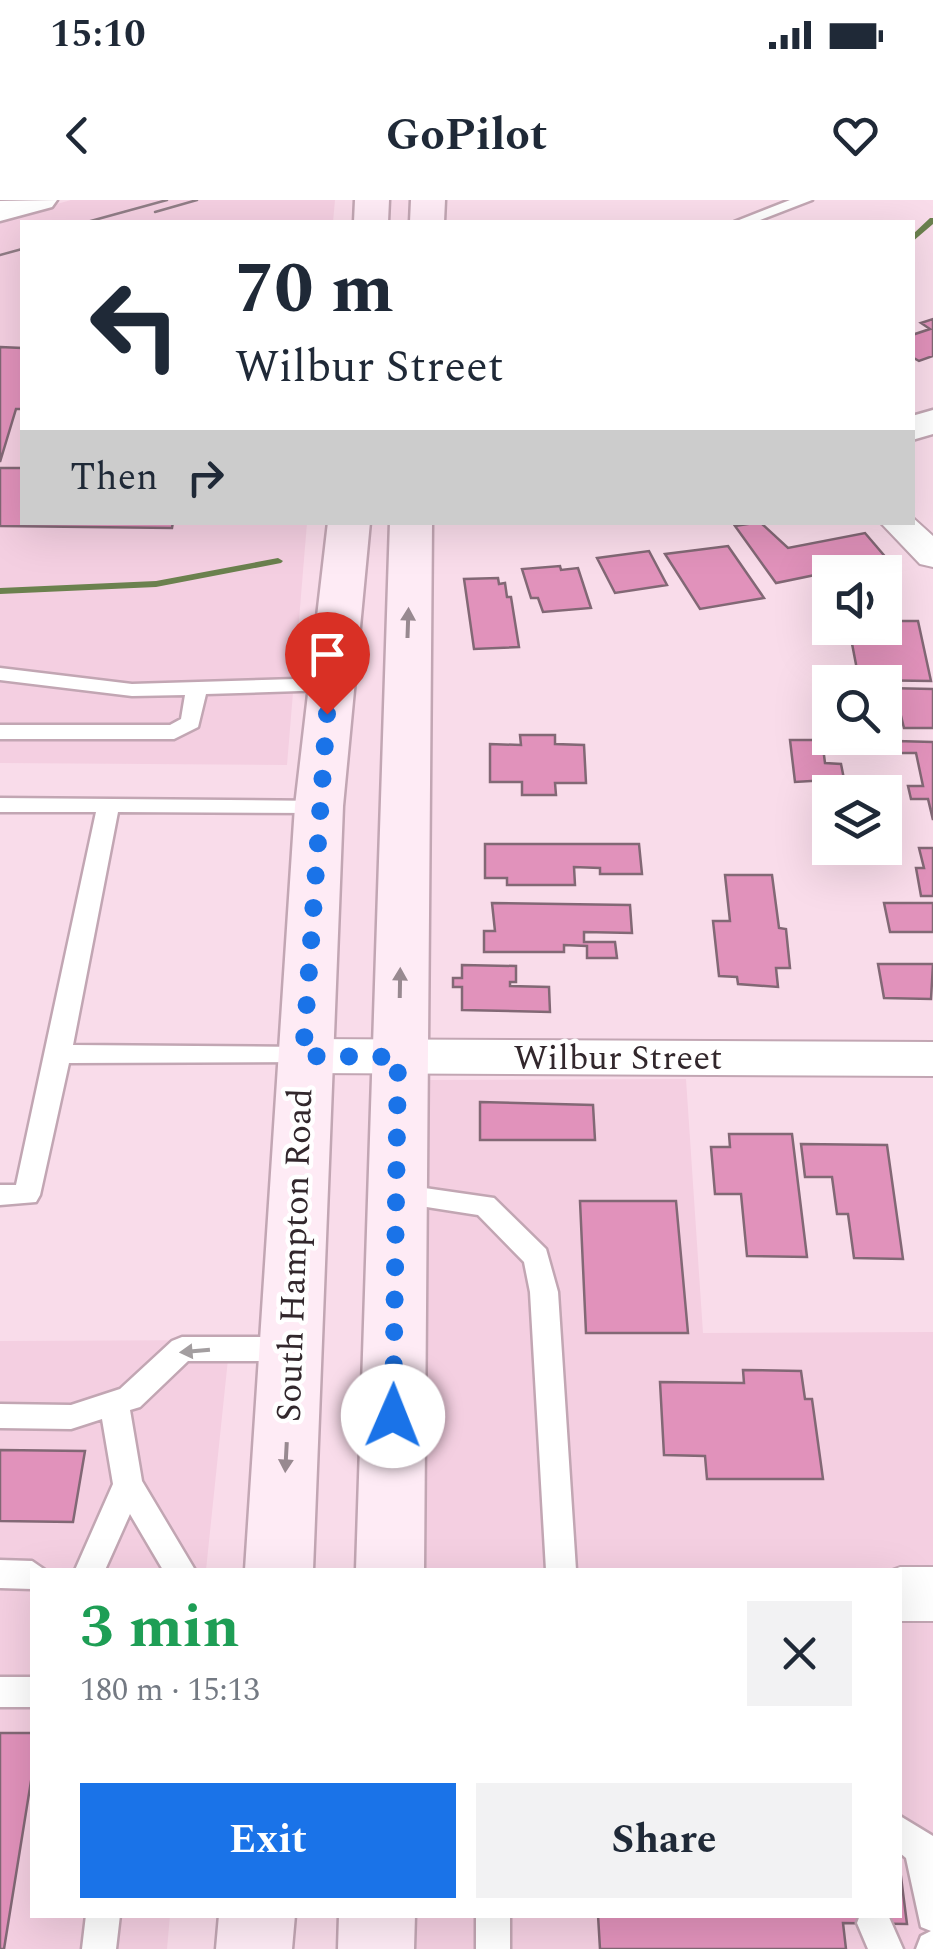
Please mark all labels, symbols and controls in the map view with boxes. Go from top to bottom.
text: 15:10 [50,6,145,64]
text: GoPilot [386,101,547,170]
icon: back [50,108,105,163]
icon: heart [828,108,883,163]
text: 70 m [235,237,394,343]
icon: left [70,260,200,390]
text: Wilbur Street [235,333,504,402]
text: Then [70,449,158,507]
icon: right [178,450,233,505]
map controls [812,555,902,865]
button: sound [812,555,902,645]
one-way arrow [400,606,416,638]
pin [285,612,370,715]
icon: arrive [300,627,355,682]
button: search [812,665,902,755]
button: layers [812,775,902,865]
one-way arrow [392,966,408,998]
street label: Wilbur Street [514,1032,722,1085]
street label: South Hampton Road [263,1087,327,1423]
one-way arrow [179,1343,210,1359]
position arrow [341,1364,445,1468]
one-way arrow [278,1442,294,1474]
text: 3 min [80,1582,240,1674]
button: close [747,1601,852,1706]
text: 180 m · 15:13 [80,1666,260,1715]
button: Exit [80,1783,456,1898]
button: Share [476,1783,852,1898]

